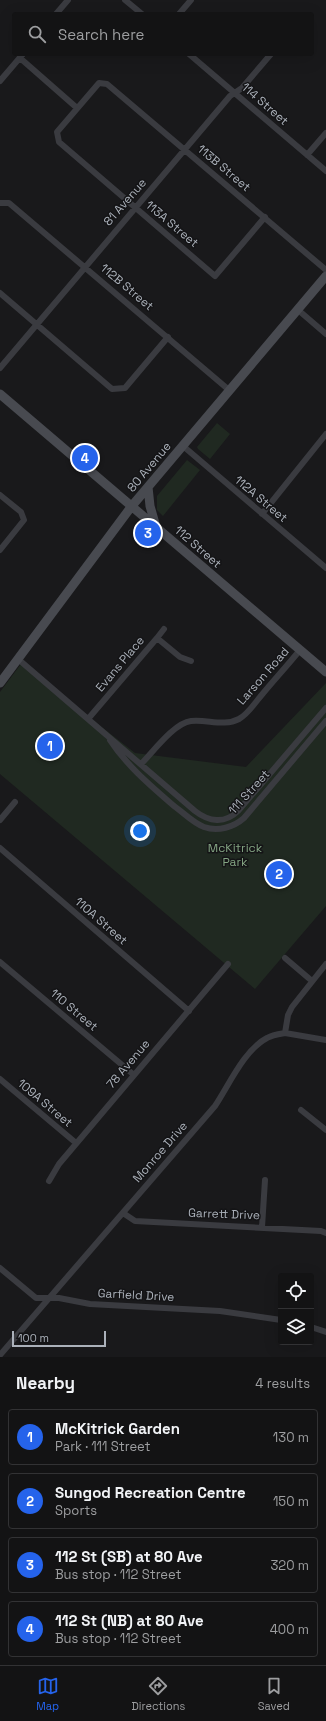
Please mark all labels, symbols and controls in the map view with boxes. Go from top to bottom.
search box [12,12,314,56]
icon: search [26,23,48,45]
text: Search here [58,25,144,44]
street label: 114 Street [238,79,292,129]
street label: 113B Street [194,141,254,195]
street label: 81 Avenue [100,175,150,229]
street label: 113A Street [142,197,202,251]
street label: 112B Street [97,260,157,314]
street label: 80 Avenue [123,439,175,495]
pin: 4 [72,443,98,473]
street label: 112A Street [231,472,291,526]
pin: 3 [135,518,161,548]
street label: 112 Street [171,522,225,572]
street label: Evans Place [92,633,148,695]
street label: Larson Road [234,644,292,708]
pin: 1 [37,731,63,761]
street label: 111 Street [225,766,273,818]
your location [130,821,150,841]
park label: McKitrick Park [208,840,263,870]
pin: 2 [266,859,292,889]
street label: 110A Street [71,894,131,948]
street label: 110 Street [47,985,101,1035]
street label: 78 Avenue [103,1036,153,1092]
street label: 109A Street [14,1075,76,1131]
street label: Monroe Drive [129,1118,191,1186]
street label: Garrett Drive [188,1205,260,1223]
map controls [278,1273,314,1345]
button: locate [278,1273,314,1309]
street label: Garfield Drive [97,1285,175,1305]
button: layers [278,1309,314,1345]
scale bar [12,1329,106,1348]
text: 100 m [18,1331,49,1345]
text: Nearby [16,1372,75,1394]
text: 4 results [255,1375,310,1392]
text: McKitrick Garden [55,1419,180,1438]
text: 1 [27,1429,33,1446]
text: 130 m [273,1429,309,1446]
text: Park · 111 Street [55,1438,151,1455]
text: Sungod Recreation Centre [55,1483,246,1502]
text: 2 [26,1493,34,1510]
text: 150 m [273,1493,309,1510]
text: Sports [55,1502,97,1519]
text: 112 St (SB) at 80 Ave [55,1547,203,1566]
text: 3 [26,1557,34,1574]
text: 320 m [270,1557,309,1574]
text: Bus stop · 112 Street [55,1566,181,1583]
text: 112 St (NB) at 80 Ave [55,1611,204,1630]
text: 4 [26,1621,34,1638]
text: 400 m [270,1621,309,1638]
text: Bus stop · 112 Street [55,1630,181,1647]
tab: Map [36,1675,59,1713]
tab: Directions [131,1675,185,1713]
tab: Saved [258,1675,290,1713]

